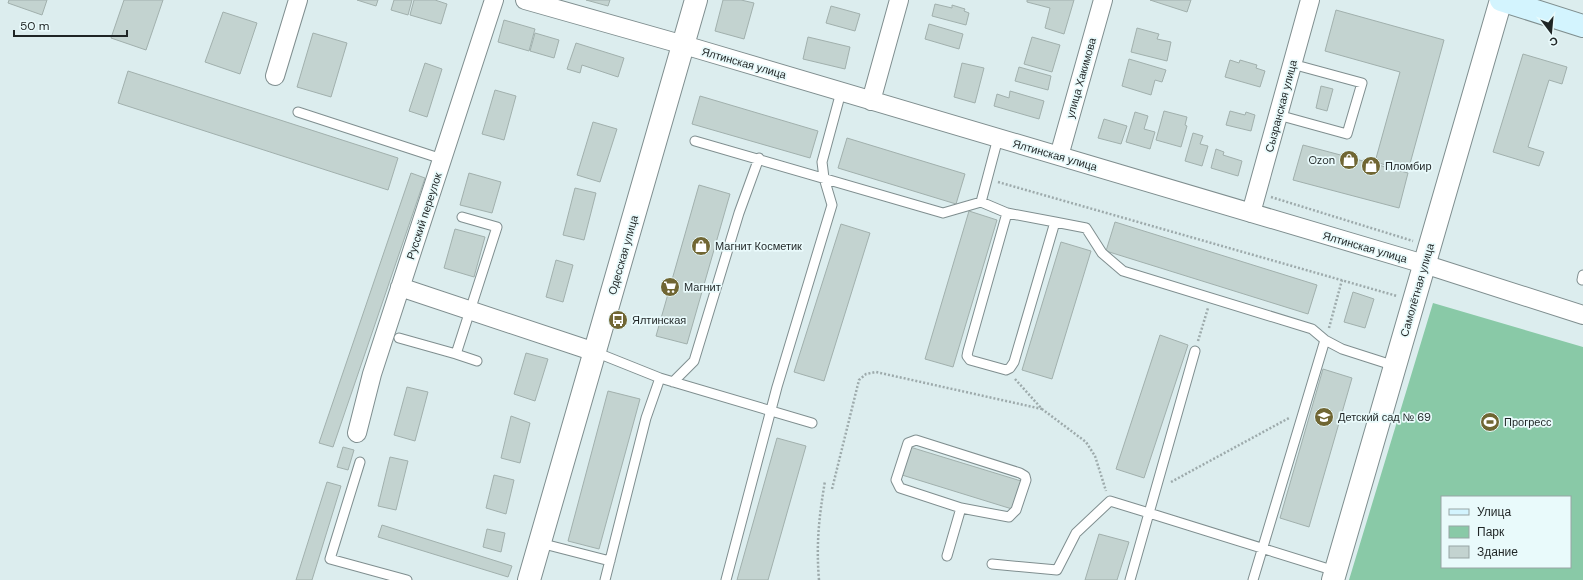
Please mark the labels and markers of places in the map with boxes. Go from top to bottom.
shop icon: Ozon [1338,149,1360,171]
place label: Ozon [1309,153,1335,167]
shop icon: Пломбир [1360,155,1382,177]
place label: Пломбир [1385,159,1432,173]
shop icon: Магнит Косметик [690,235,712,257]
place label: Магнит Косметик [715,239,802,253]
supermarket icon: Магнит [659,276,681,298]
place label: Магнит [684,280,721,294]
bus stop icon: Ялтинская [607,309,629,331]
place label: Ялтинская [632,313,686,327]
school or university icon: Детский сад № 69 [1313,406,1335,428]
place label: Детский сад № 69 [1338,410,1431,424]
sports icon: Прогресс [1479,411,1501,433]
place label: Прогресс [1504,415,1552,429]

